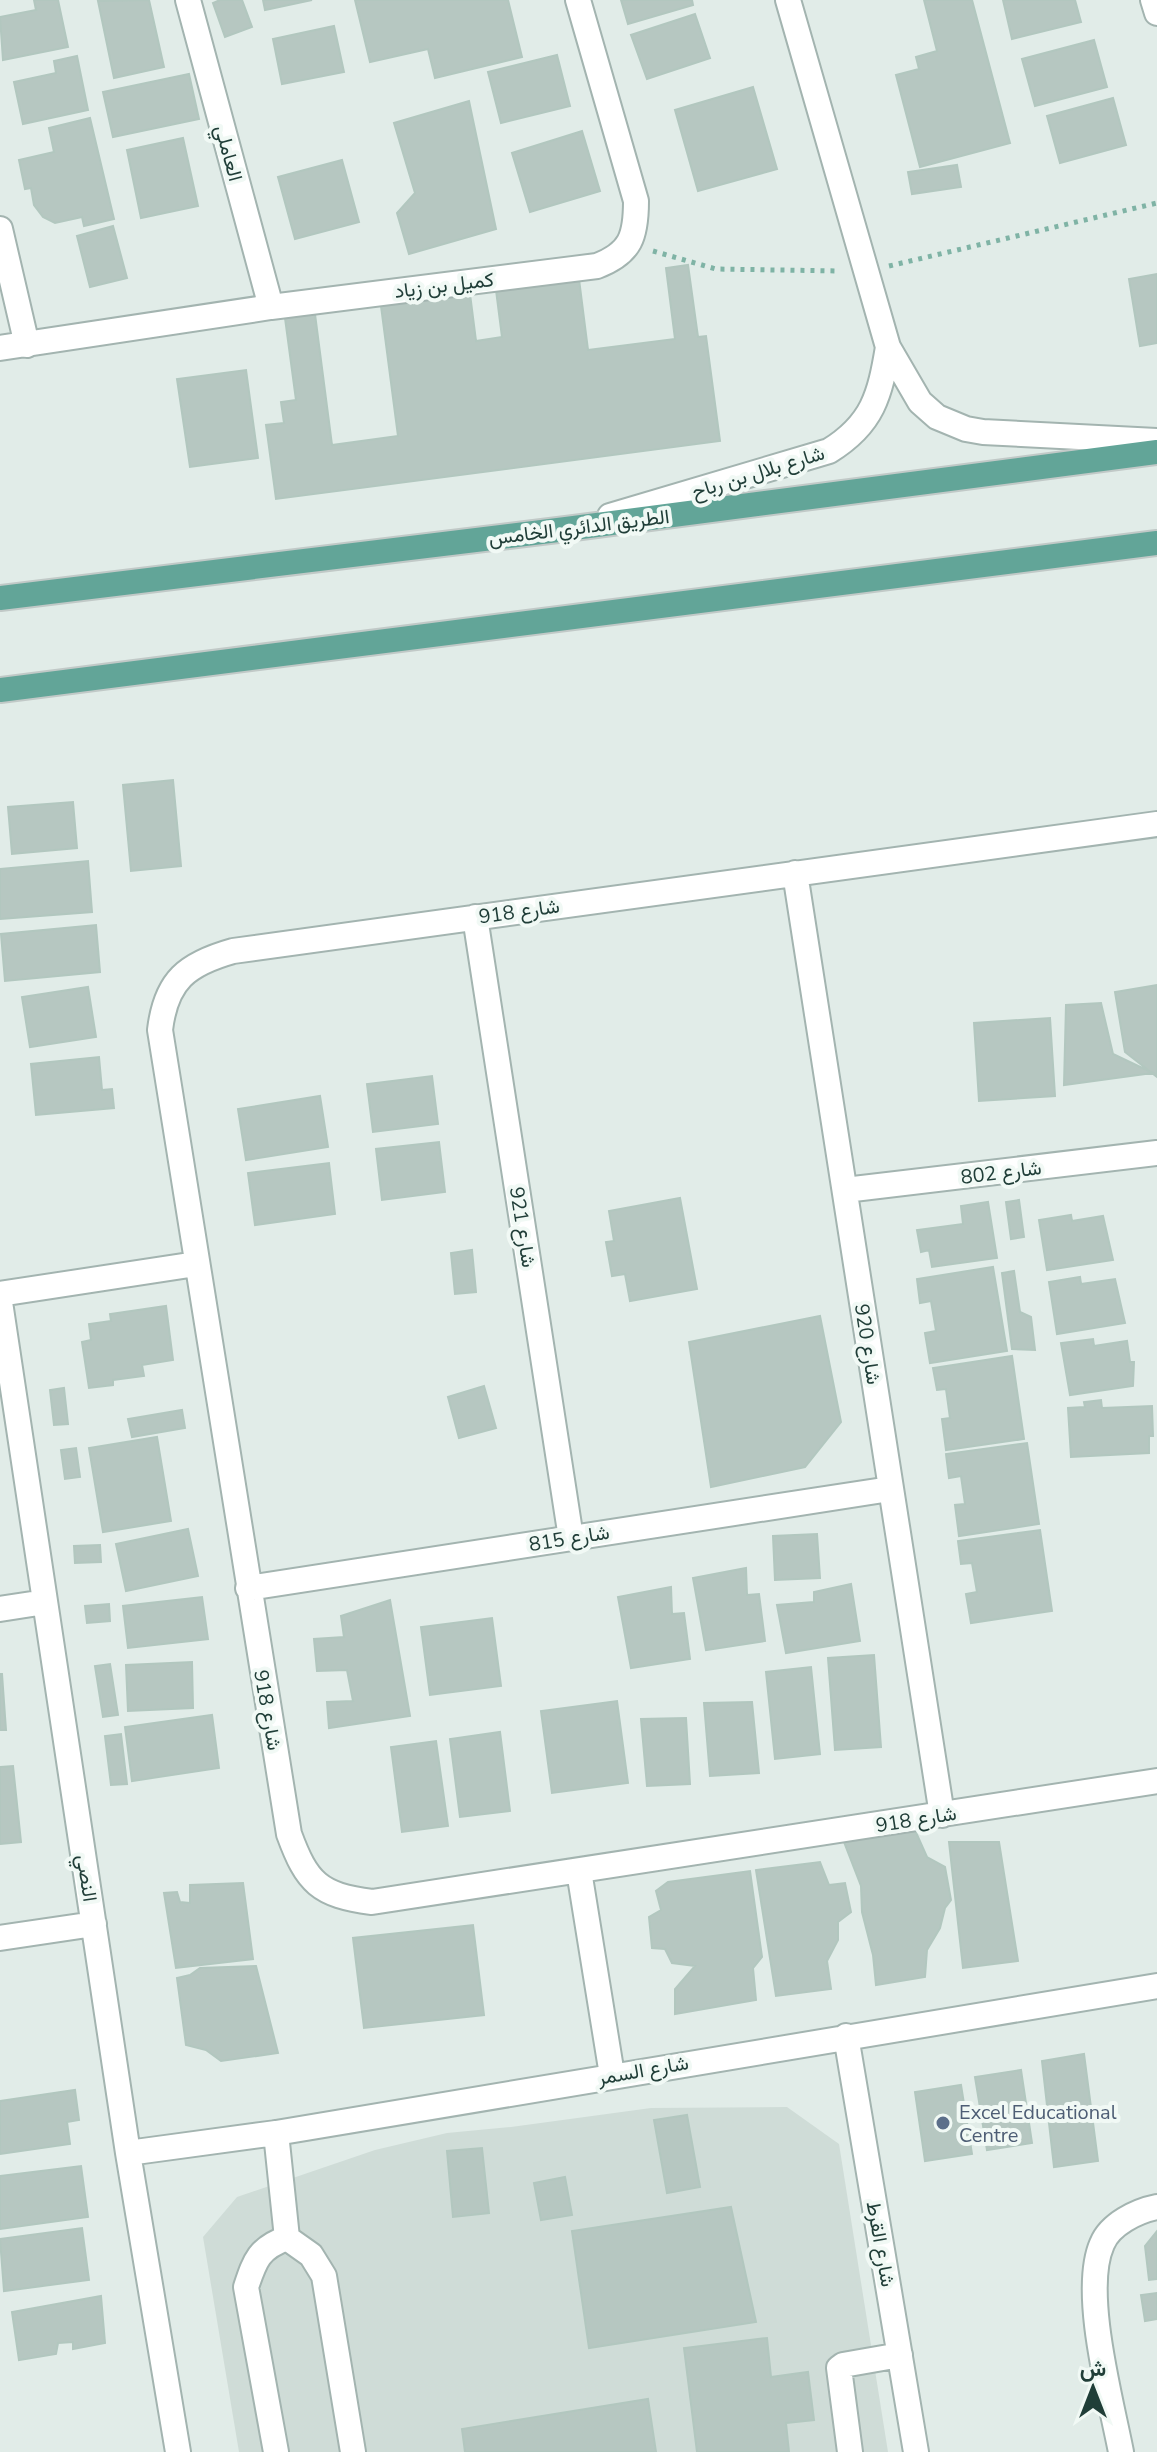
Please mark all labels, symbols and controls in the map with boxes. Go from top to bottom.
street label: العاملي [205,122,249,185]
street label: كميل بن زياد [393,266,496,305]
street label: شارع بلال بن رباح [688,439,828,506]
street label: الطريق الدائري الخامس [487,503,671,555]
street label: شارع 918 [477,892,561,931]
street label: شارع 802 [959,1154,1043,1191]
street label: شارع 921 [503,1185,542,1269]
street label: شارع 920 [848,1302,887,1386]
street label: شارع 815 [527,1519,611,1558]
street label: شارع 918 [247,1668,288,1753]
street label: شارع 918 [874,1800,958,1839]
street label: النصي [67,1853,104,1904]
street label: شارع السمر [595,2049,691,2092]
place label: Excel Educational Centre [959,2099,1117,2149]
marker: Excel Educational Centre [934,2114,952,2132]
street label: شارع القرط [860,2199,901,2289]
north arrow [1053,2348,1133,2428]
text: ش [1080,2354,1106,2384]

